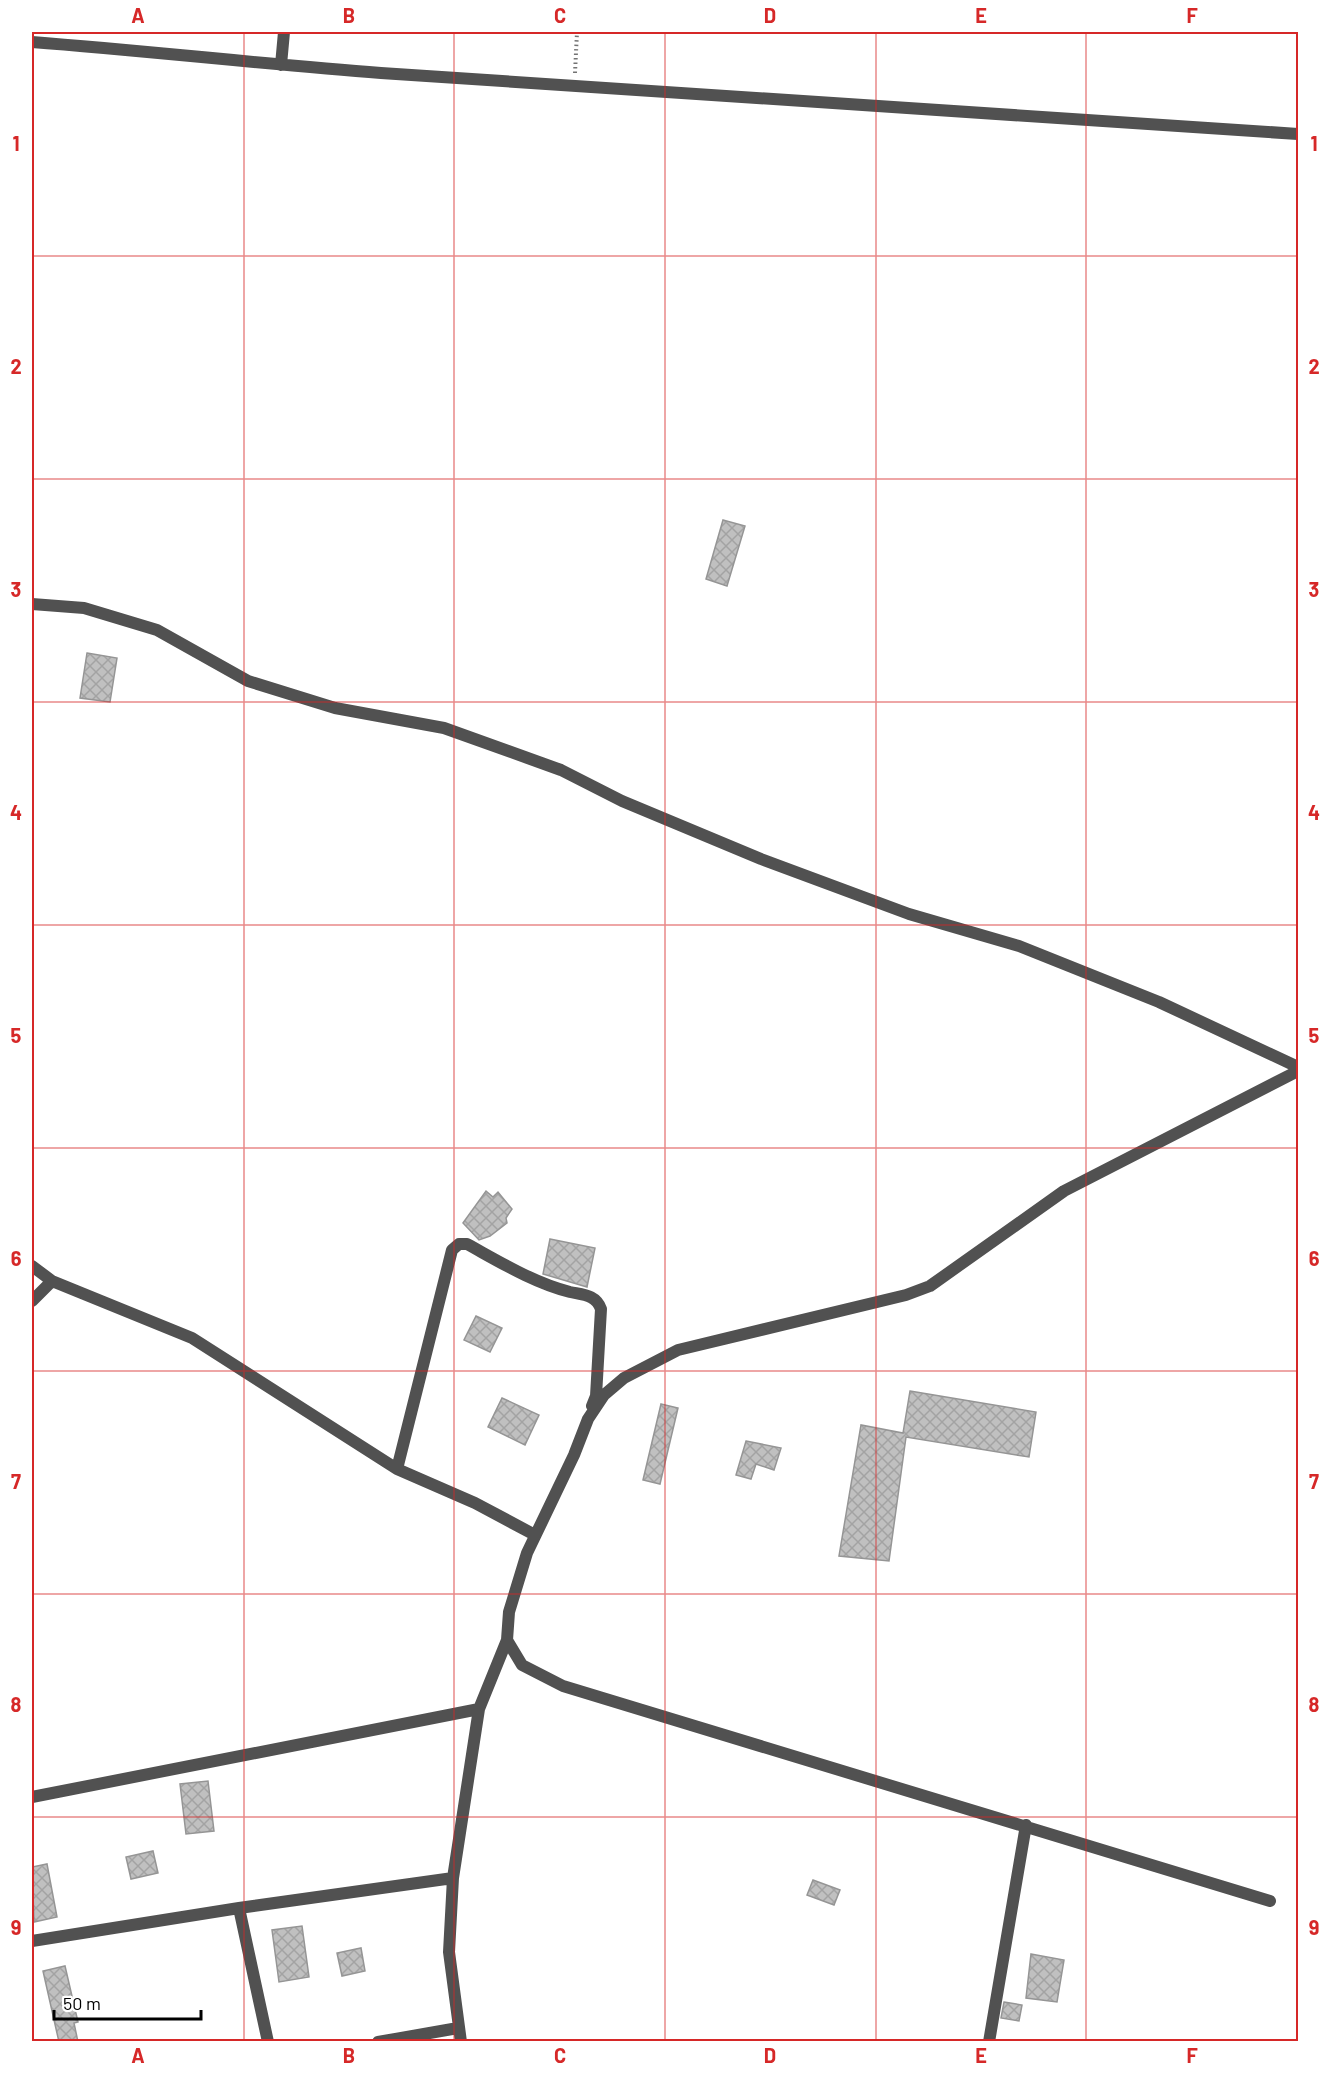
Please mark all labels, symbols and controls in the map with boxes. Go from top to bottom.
text: A [131,3,145,27]
text: B [343,3,355,27]
text: C [554,3,566,27]
text: D [764,3,776,27]
text: E [975,3,987,27]
text: F [1186,3,1198,27]
text: 1 [12,131,20,155]
text: 1 [1310,131,1318,155]
text: 2 [10,354,22,378]
text: 2 [1308,354,1320,378]
text: 3 [11,577,21,601]
text: 3 [1309,577,1319,601]
text: 4 [10,800,22,824]
text: 4 [1308,800,1320,824]
text: 5 [11,1023,22,1047]
text: 5 [1309,1023,1320,1047]
text: 6 [11,1246,22,1270]
text: 6 [1309,1246,1320,1270]
text: 7 [11,1469,21,1493]
text: 7 [1309,1469,1319,1493]
text: 8 [11,1692,22,1716]
text: 8 [1309,1692,1320,1716]
text: 9 [11,1915,21,1939]
text: 9 [1309,1915,1319,1939]
scale bar [54,1983,201,2021]
text: 50 m [63,1992,101,2014]
text: A [131,2043,145,2067]
text: B [343,2043,355,2067]
text: C [554,2043,566,2067]
text: D [764,2043,776,2067]
text: E [975,2043,987,2067]
text: F [1186,2043,1198,2067]

